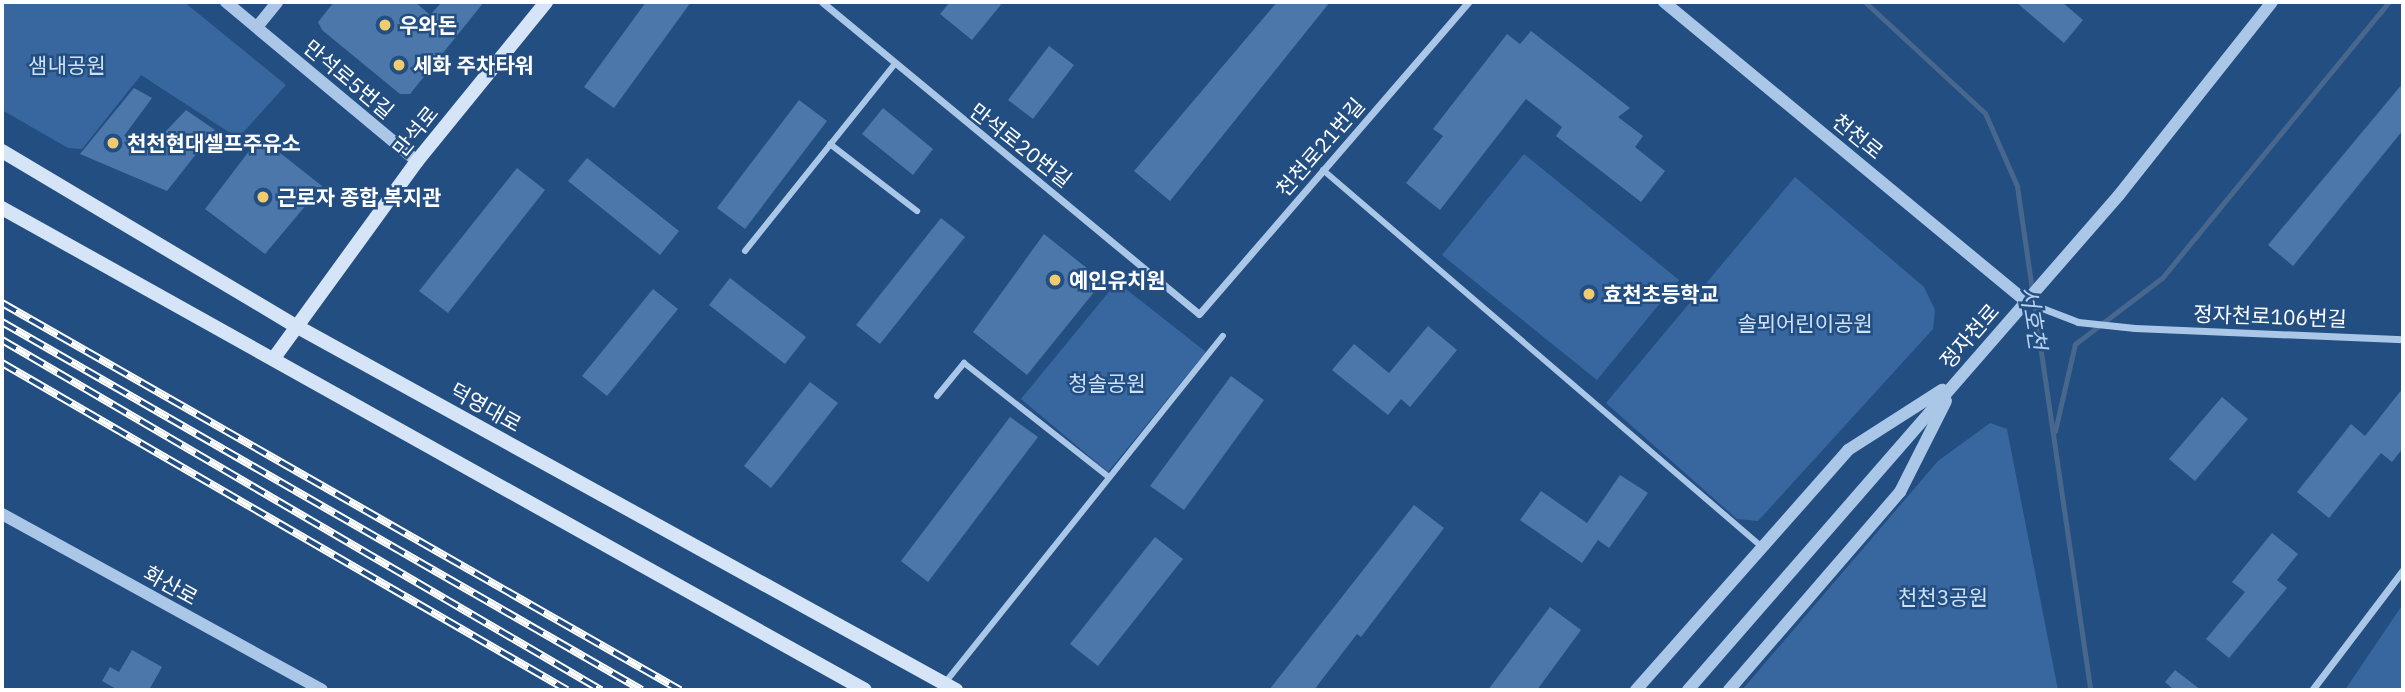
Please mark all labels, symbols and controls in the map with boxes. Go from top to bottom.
place label: 우와돈 [399,12,457,38]
marker: 우와돈 [377,17,393,33]
street label: 만석로5번길 [299,34,399,124]
park label: 샘내공원 [28,52,106,78]
place label: 세화 주차타워 [413,52,534,78]
marker: 세화 주차타워 [391,57,407,73]
street label: 천천로21번길 [1271,93,1369,201]
street label: 만석로20번길 [965,98,1077,192]
street label: 만석로 [387,101,443,161]
street label: 천천로 [1828,108,1888,164]
place label: 천천현대셀프주유소 [127,130,301,156]
marker: 천천현대셀프주유소 [105,135,121,151]
place label: 근로자 종합 복지관 [277,184,441,210]
marker: 근로자 종합 복지관 [255,189,271,205]
place label: 예인유치원 [1069,267,1166,293]
marker: 예인유치원 [1047,272,1063,288]
place label: 효천초등학교 [1603,281,1719,307]
water label: 서호천 [2015,284,2053,352]
marker: 효천초등학교 [1581,286,1597,302]
street label: 정자천로 [1934,299,2004,373]
street label: 정자천로106번길 [2193,301,2347,331]
park label: 솔뫼어린이공원 [1737,310,1873,336]
park label: 청솔공원 [1068,370,1146,396]
street label: 덕영대로 [446,377,526,437]
street label: 화산로 [140,560,202,610]
park label: 천천3공원 [1898,584,1988,610]

